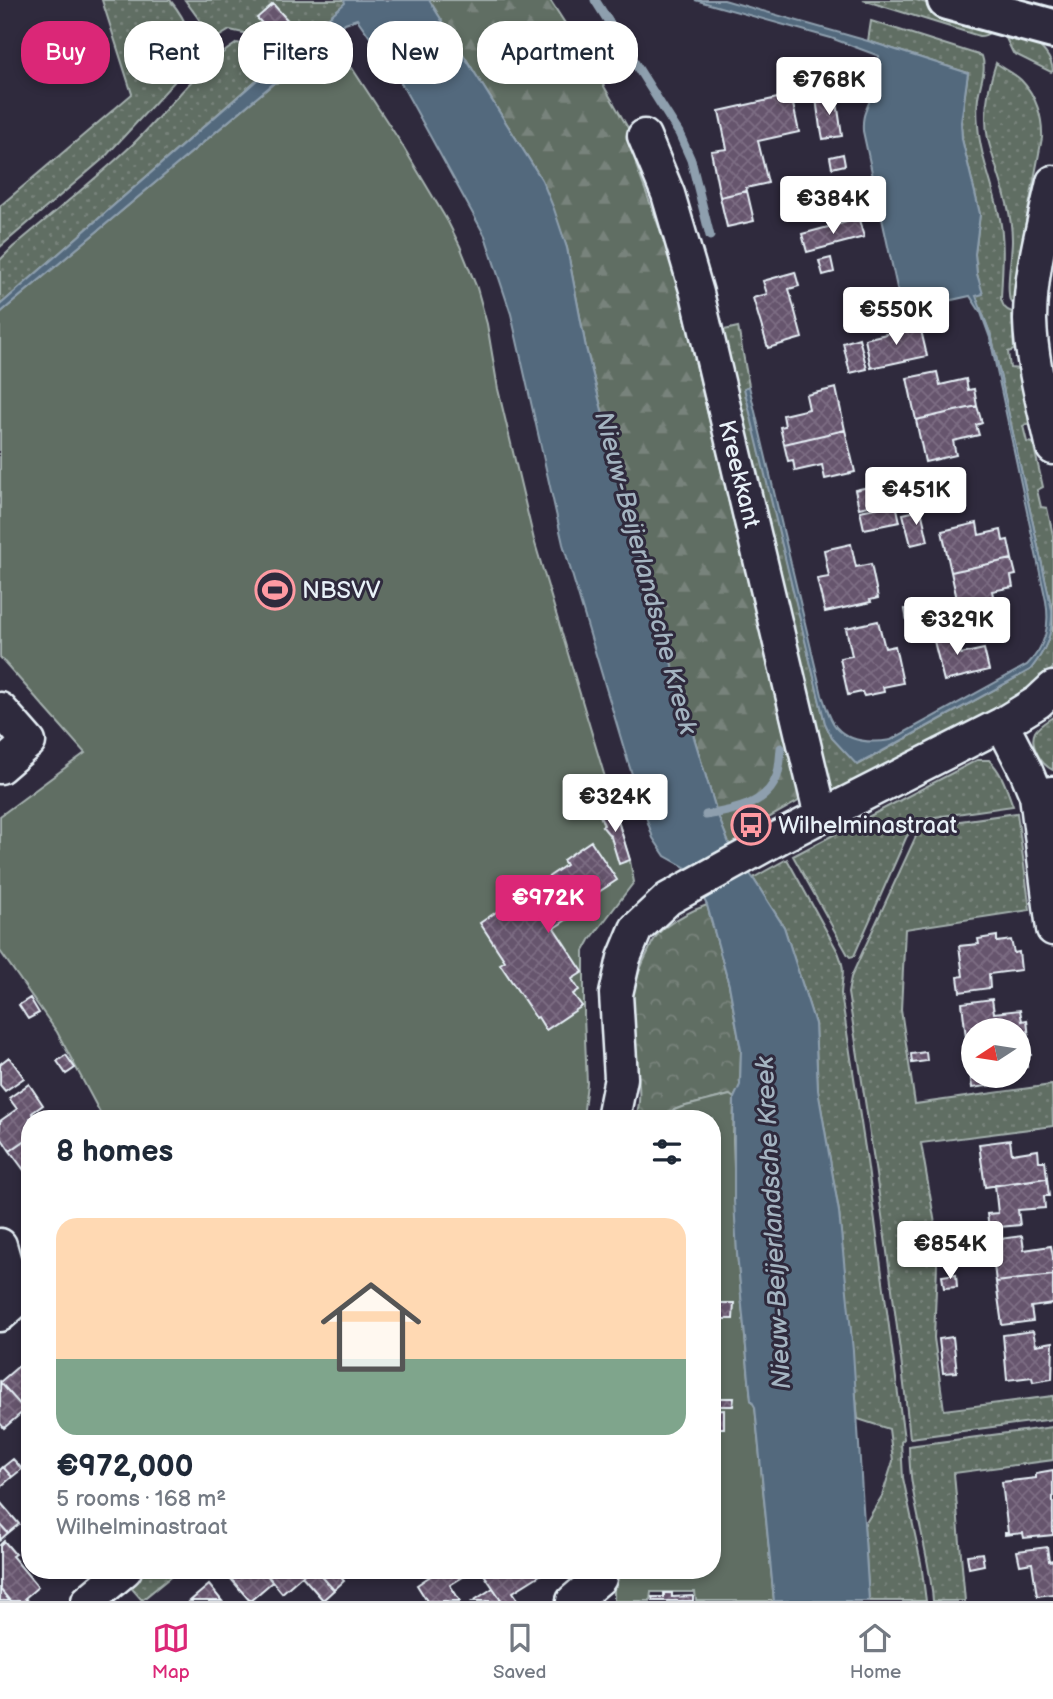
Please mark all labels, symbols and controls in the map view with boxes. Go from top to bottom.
chip: Buy [21,21,110,84]
chip: Rent [124,21,224,84]
chip: Filters [238,21,353,84]
chip: New [367,21,463,84]
chip: Apartment [477,21,638,84]
pin: €768K [780,58,878,117]
text: €768K [792,66,866,94]
pin: €384K [784,176,882,236]
text: €384K [796,185,870,213]
pin: €550K [847,288,945,347]
text: €550K [859,296,933,324]
water label: Nieuw-Beijerlandsche Kreek [587,408,703,739]
street label: Kreekkant [712,417,766,531]
pin: €451K [867,468,965,527]
text: €451K [881,476,951,504]
sports icon: NBSVV [254,569,296,611]
place label: NBSVV [302,576,381,605]
pin: €329K [908,598,1006,657]
text: €329K [920,606,994,634]
pin: €324K [566,774,664,834]
text: €324K [579,783,651,811]
bus stop icon: Wilhelminastraat [730,804,772,846]
place label: Wilhelminastraat [778,811,958,840]
pin: €972K [499,876,597,935]
text: €972K [512,884,584,912]
north arrow [961,1018,1031,1088]
map controls [961,1018,1031,1088]
water label: Nieuw-Beijerlandsche Kreek [750,1055,798,1390]
icon: filters [648,1133,686,1171]
text: 8 homes [56,1134,173,1170]
pin: €854K [901,1222,999,1281]
text: €854K [913,1230,987,1258]
icon: home [308,1264,434,1390]
text: €972,000 [56,1449,193,1485]
text: 5 rooms · 168 m² [56,1485,226,1513]
text: Wilhelminastraat [56,1513,228,1541]
tab: Map [152,1619,190,1684]
tab: Saved [493,1619,546,1684]
tab: Home [850,1619,901,1684]

